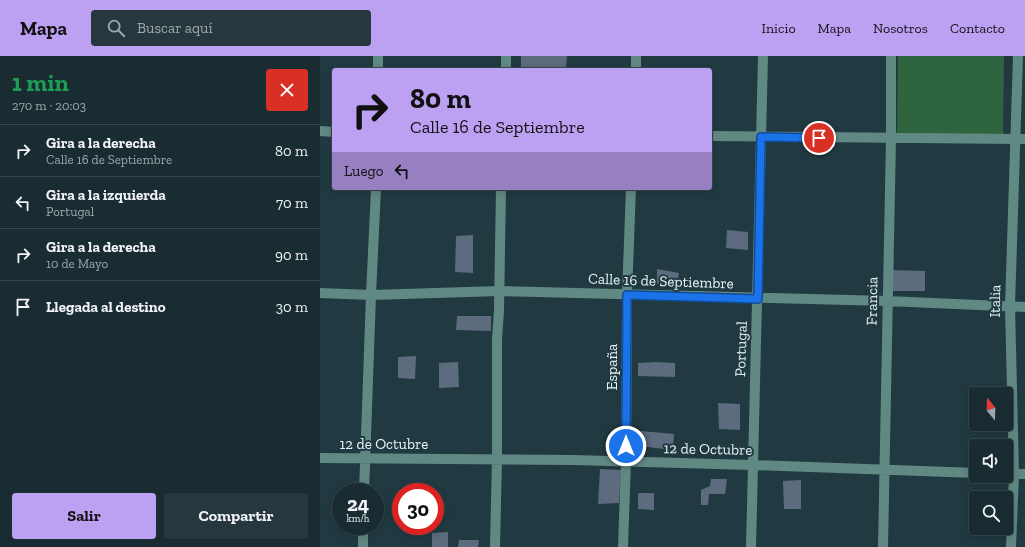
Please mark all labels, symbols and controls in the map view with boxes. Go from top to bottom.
search box [91,10,371,46]
text: Mapa [20,17,67,40]
icon: search [105,17,127,39]
text: Buscar aquí [137,19,213,37]
text: Inicio [762,20,796,37]
text: Mapa [818,20,851,37]
text: Nosotros [873,20,928,37]
text: Contacto [950,20,1005,37]
text: 1 min [12,68,69,97]
button: close [266,69,308,111]
text: 80 m [410,82,471,115]
icon: right [344,84,396,136]
text: 270 m · 20:03 [12,98,86,113]
text: Calle 16 de Septiembre [410,116,585,138]
pin [802,121,836,155]
icon: arrive [808,127,830,149]
text: Gira a la derecha [46,134,156,152]
icon: right [12,140,34,162]
text: 80 m [275,142,308,160]
text: Calle 16 de Septiembre [46,152,172,167]
icon: left [391,160,413,182]
text: Luego [344,162,383,180]
text: Gira a la izquierda [46,186,166,204]
icon: left [12,192,34,214]
text: 70 m [276,194,308,212]
text: Portugal [46,204,94,219]
text: Gira a la derecha [46,238,156,256]
icon: right [12,244,34,266]
text: 90 m [275,246,308,264]
text: 10 de Mayo [46,256,108,271]
street label: Calle 16 de Septiembre [588,269,734,293]
street label: Francia [863,276,881,326]
street label: Italia [986,284,1004,318]
icon: arrive [12,296,34,318]
text: Llegada al destino [46,298,166,316]
text: 30 m [276,298,308,316]
street label: Portugal [731,321,751,377]
street label: España [603,344,621,390]
north arrow [969,387,1013,431]
map controls [969,387,1013,535]
position arrow [605,425,647,467]
street label: 12 de Octubre [340,435,428,453]
street label: 12 de Octubre [663,439,753,459]
button: sound [969,439,1013,483]
speed limit sign: 30 [392,483,444,535]
button: search [969,491,1013,535]
text: 24 [347,492,369,516]
button: Salir [12,493,156,539]
button: Compartir [164,493,308,539]
text: km/h [347,513,369,525]

